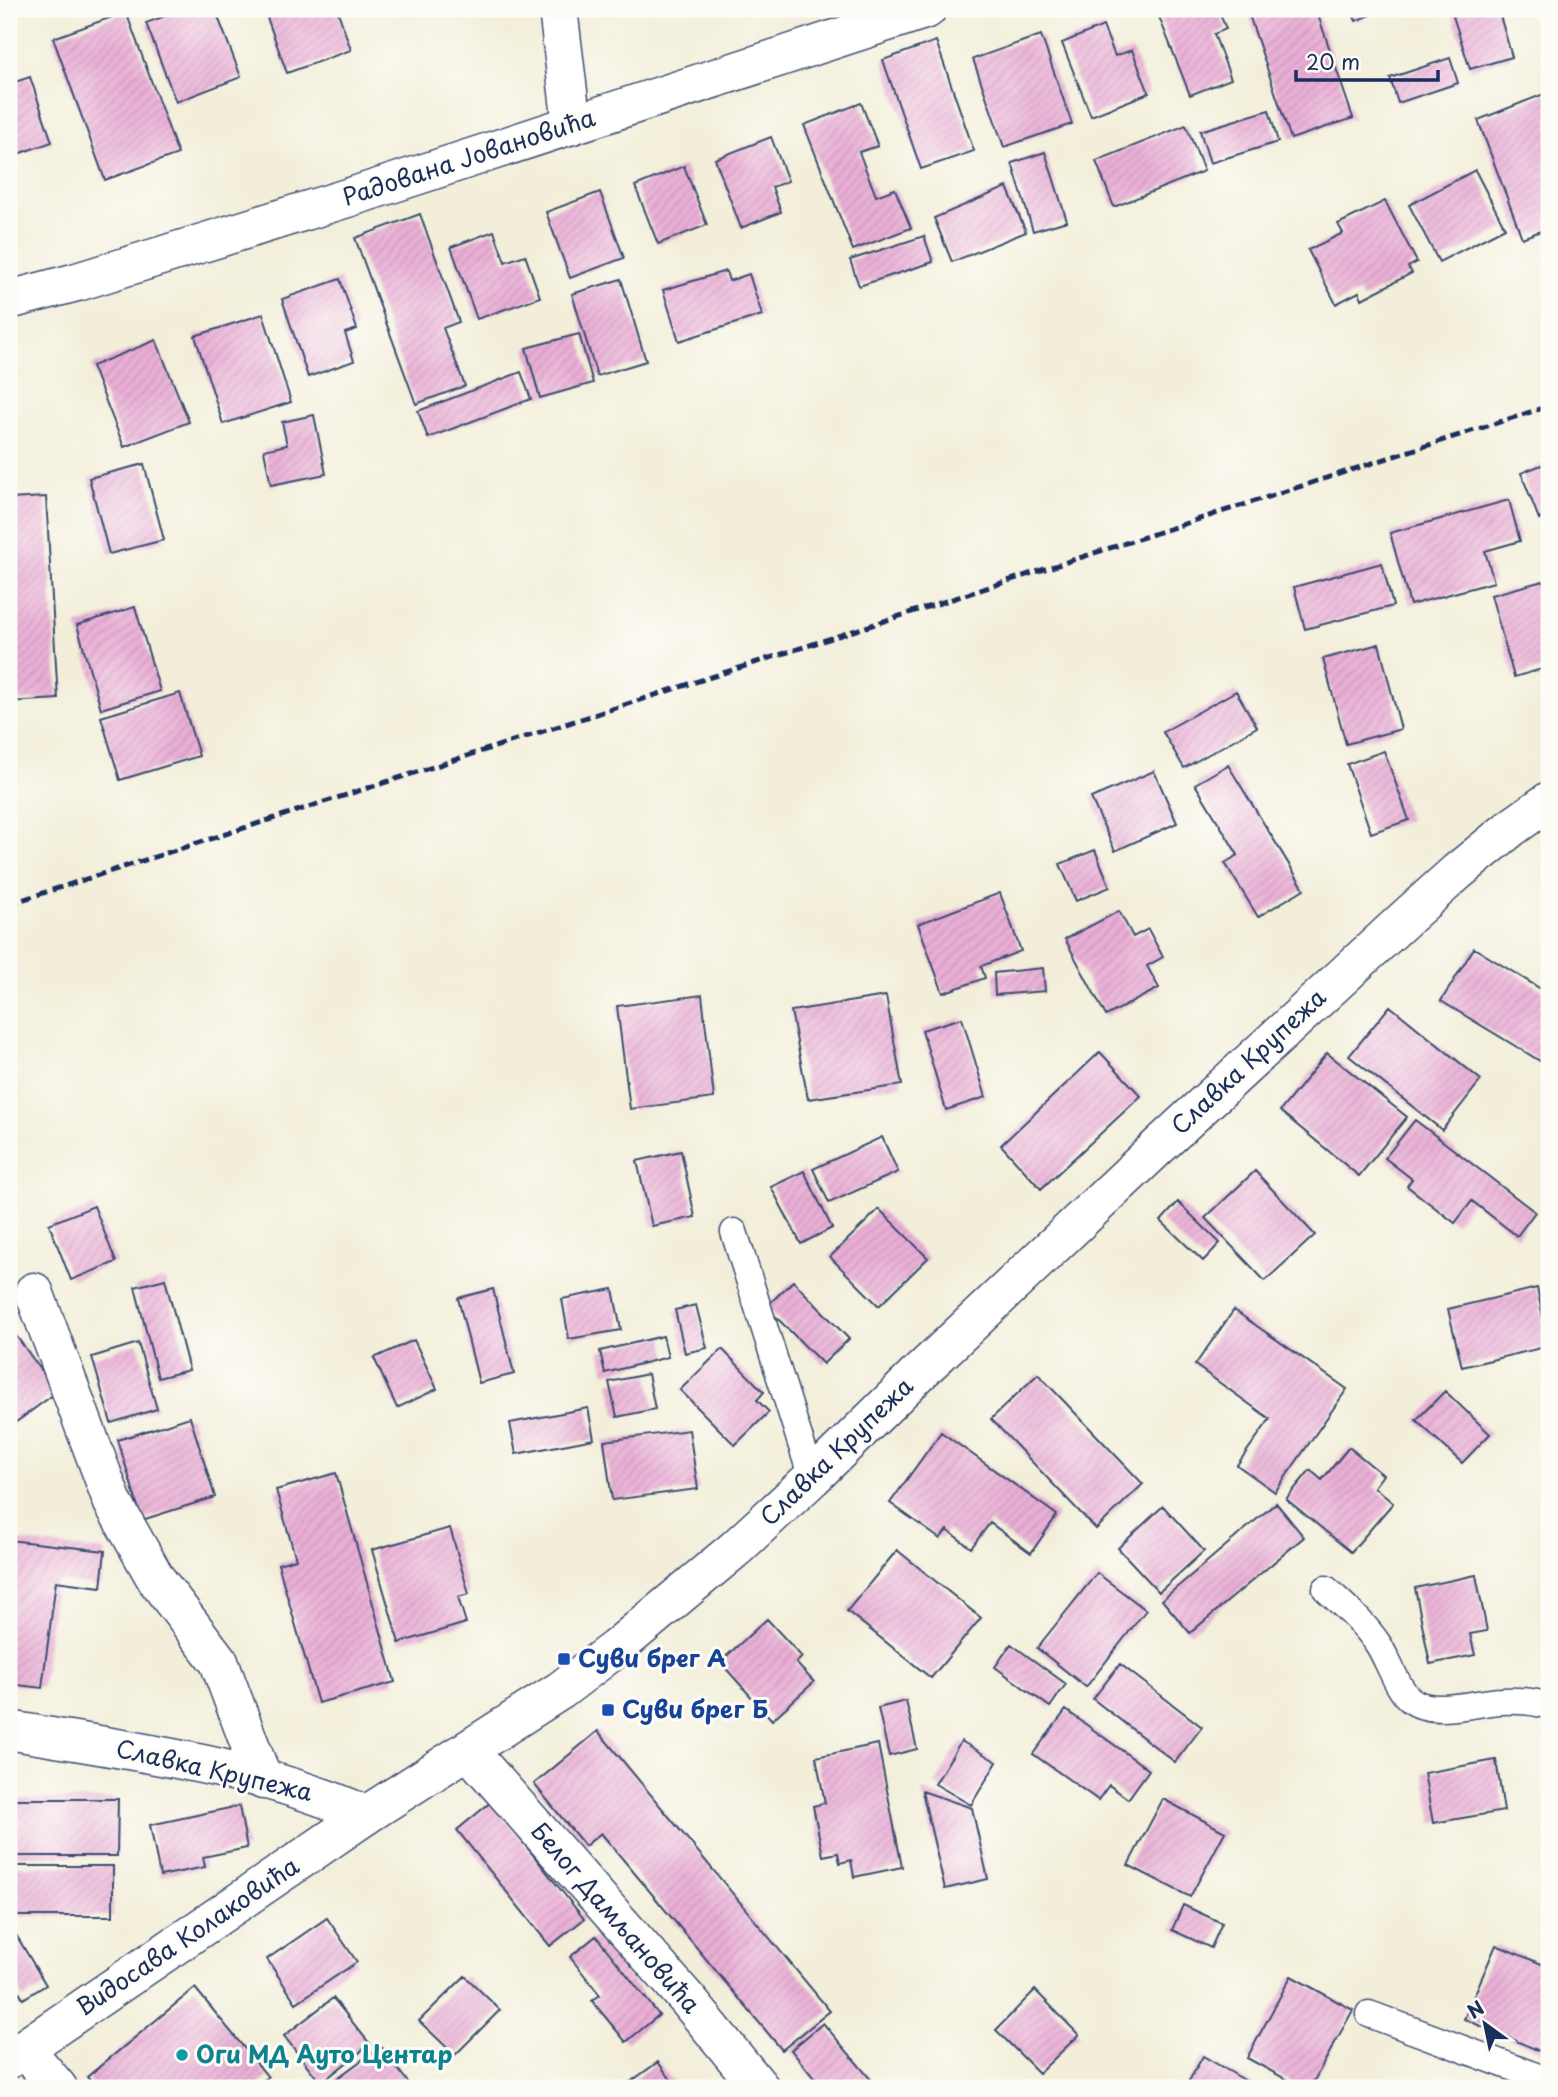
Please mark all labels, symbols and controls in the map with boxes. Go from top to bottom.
scale bar [1296,38,1437,82]
text: 20 m [1306,45,1360,77]
street label: Радована Јовановића [337,98,599,214]
street label: Славка Крупежа [1162,979,1334,1142]
street label: Славка Крупежа [751,1368,921,1533]
place label: Суви брег А [578,1639,726,1675]
marker: Суви брег А [556,1651,572,1667]
place label: Суви брег Б [622,1690,768,1726]
marker: Суви брег Б [600,1702,616,1718]
street label: Славка Крупежа [113,1729,317,1809]
street label: Белог Дамљановића [523,1813,710,2020]
street label: Видосава Колаковића [68,1847,306,2024]
north arrow [1450,1988,1520,2058]
text: N [1461,1993,1489,2025]
place label: Оги МД Ауто Центар [196,2035,452,2071]
marker: Оги МД Ауто Центар [174,2047,190,2063]

